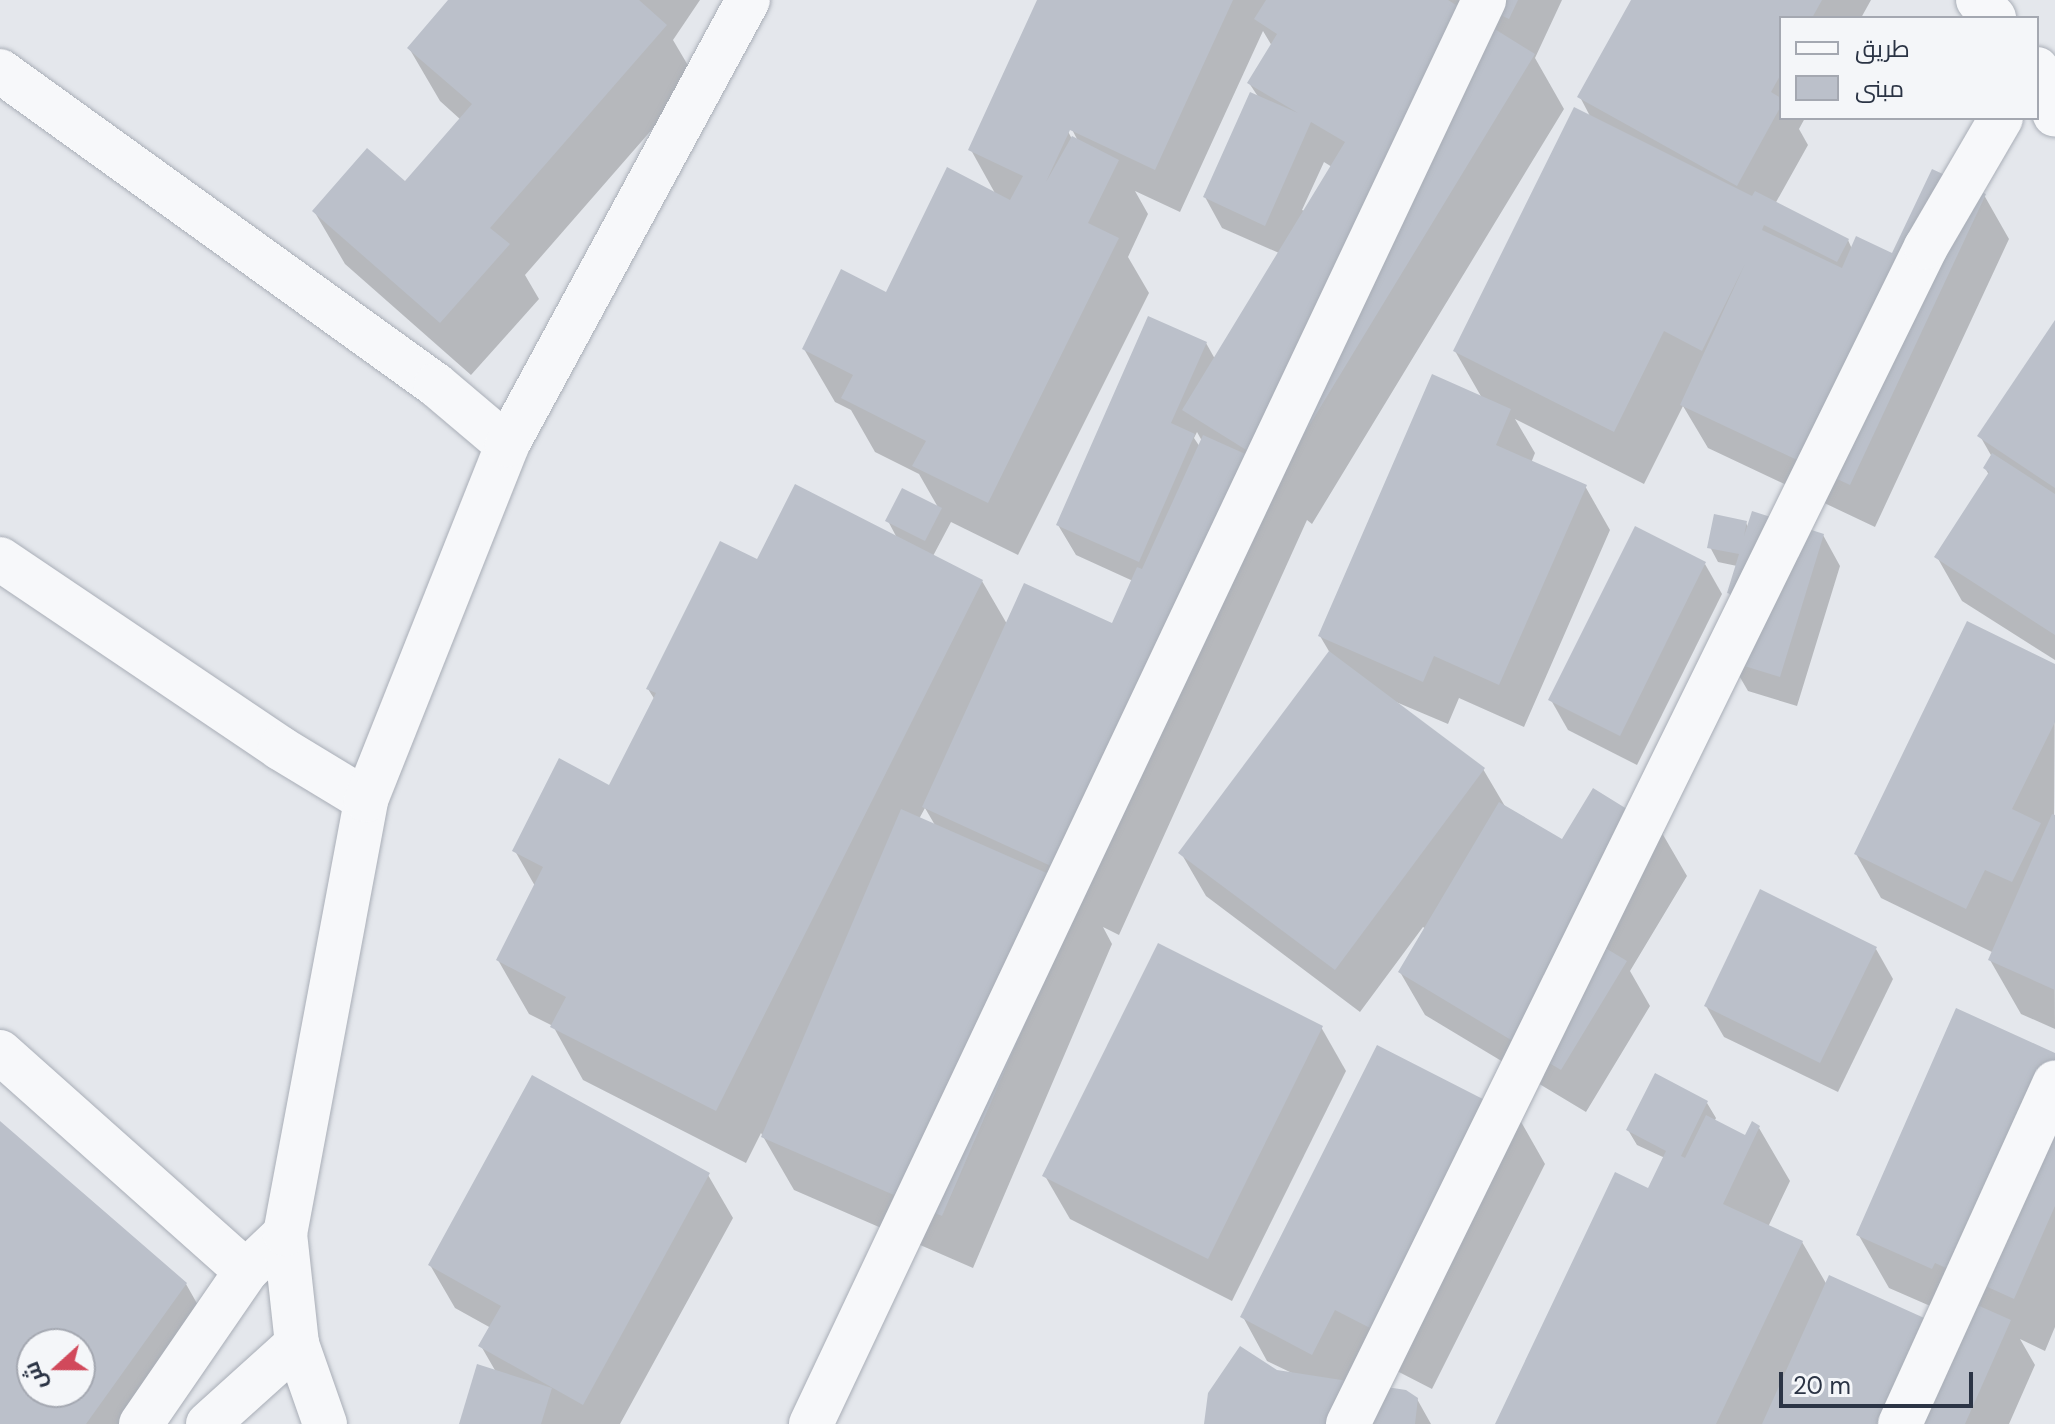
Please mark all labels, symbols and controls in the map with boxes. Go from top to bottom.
legend [1779,16,2039,120]
text: طريق [1855,33,1910,64]
text: مبنى [1855,73,1904,104]
north arrow [16,1328,96,1408]
scale bar [1783,1356,1977,1406]
text: ش [16,1358,54,1394]
text: 20 m [1793,1370,1851,1401]

